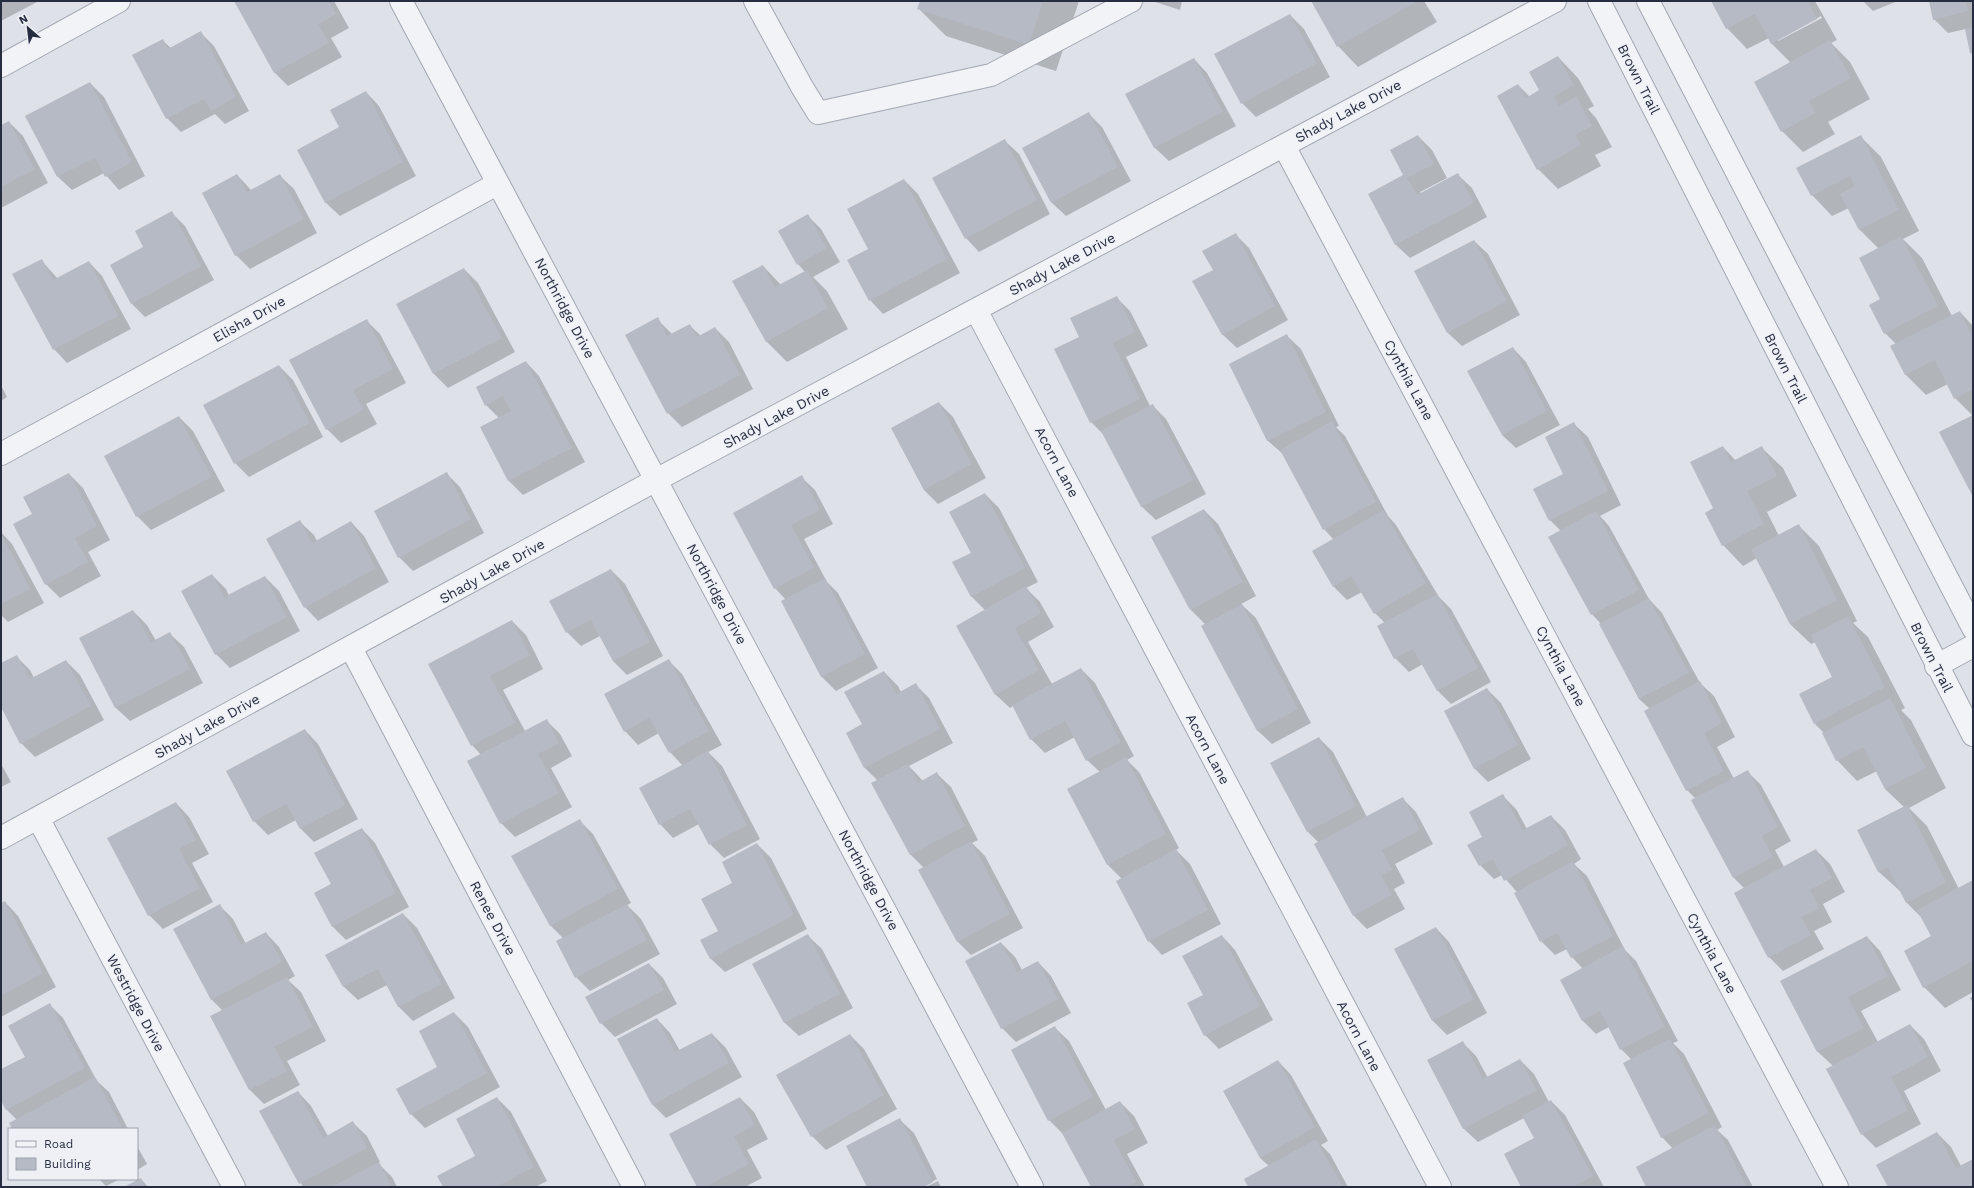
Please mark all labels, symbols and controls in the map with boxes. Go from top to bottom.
north arrow [8,8,48,48]
text: N [17,12,30,27]
street label: Brown Trail [1615,41,1664,117]
street label: Shady Lake Drive [1292,76,1404,146]
street label: Shady Lake Drive [1006,229,1118,299]
street label: Northridge Drive [532,255,598,361]
street label: Elisha Drive [210,293,288,345]
street label: Brown Trail [1762,330,1811,406]
street label: Cynthia Lane [1381,337,1437,423]
street label: Shady Lake Drive [720,382,832,452]
street label: Acorn Lane [1032,424,1082,500]
street label: Shady Lake Drive [437,535,547,607]
street label: Northridge Drive [684,541,750,647]
street label: Brown Trail [1908,619,1957,695]
street label: Cynthia Lane [1533,623,1589,709]
street label: Shady Lake Drive [152,690,262,762]
street label: Acorn Lane [1183,711,1233,787]
street label: Northridge Drive [836,827,902,933]
street label: Renee Drive [467,878,519,958]
street label: Cynthia Lane [1684,910,1740,996]
street label: Westridge Drive [104,952,168,1054]
street label: Acorn Lane [1334,998,1384,1074]
legend [8,1128,138,1180]
text: Road [44,1137,73,1151]
text: Building [44,1157,91,1171]

